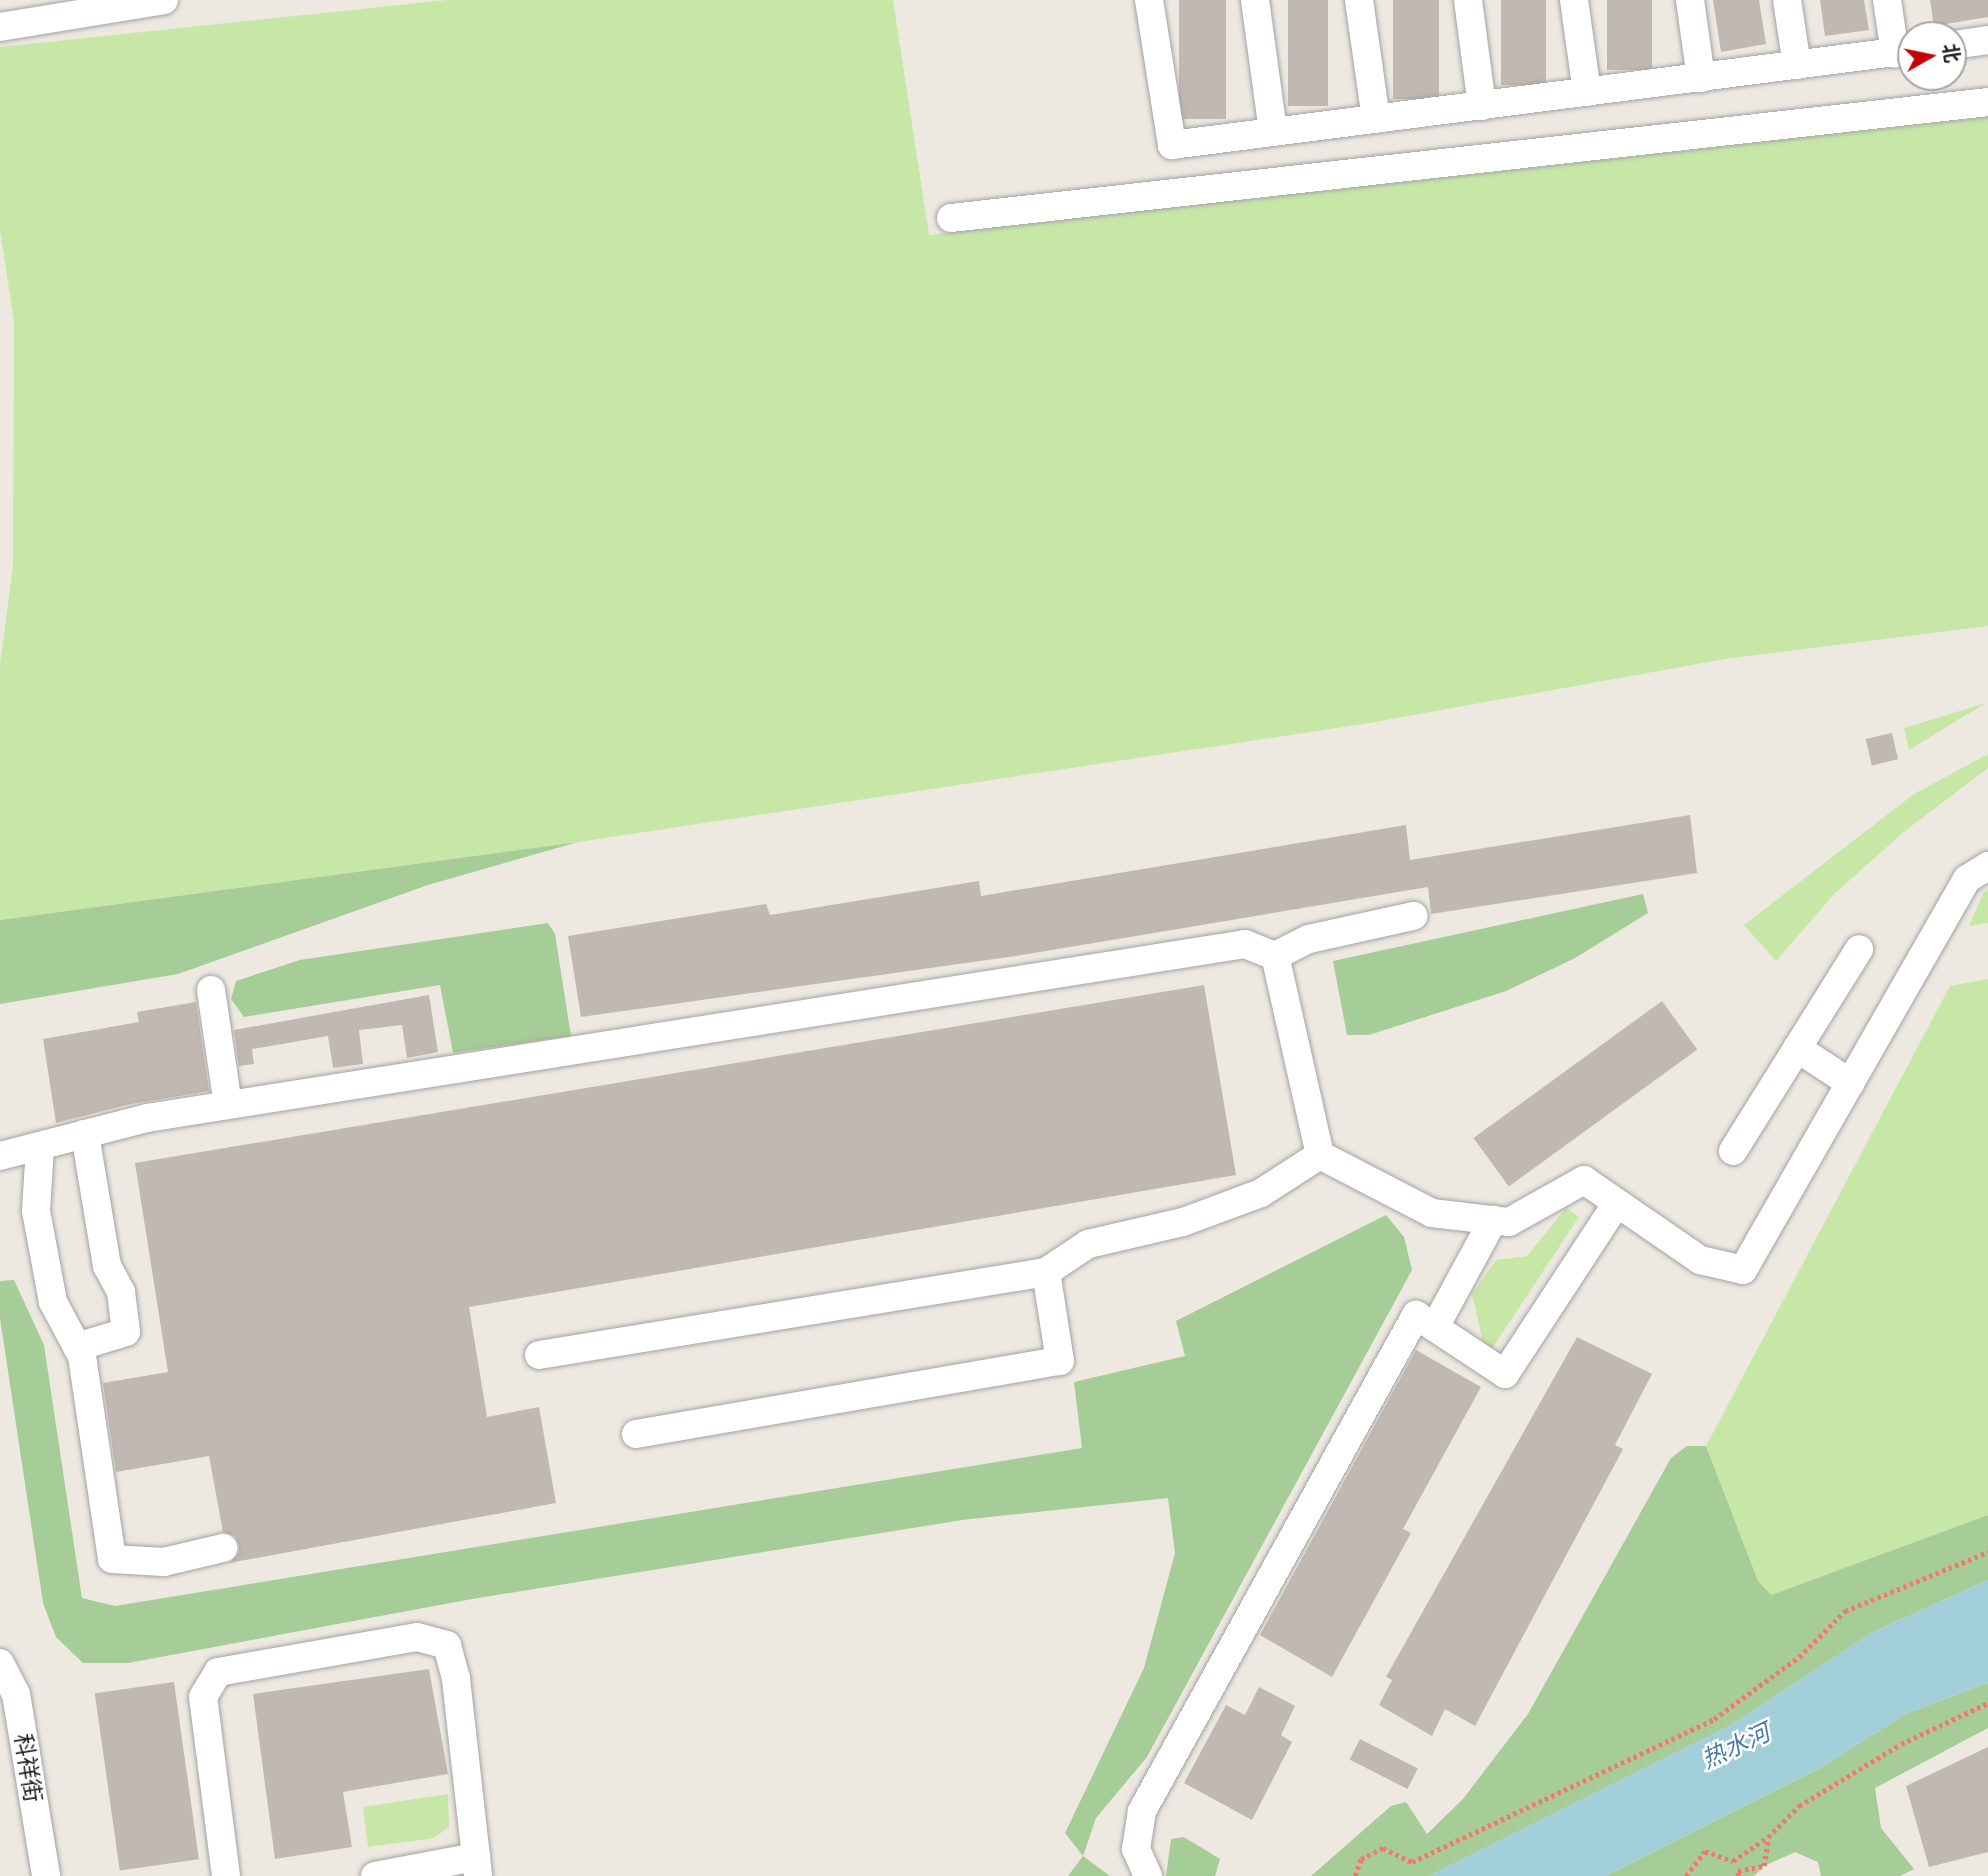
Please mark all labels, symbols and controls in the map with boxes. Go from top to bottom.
north arrow [1897,21,1967,91]
text: 北 [1938,42,1964,64]
water label: 热水河 [1697,1719,1775,1775]
street label: 科祥街 [9,1732,47,1804]

